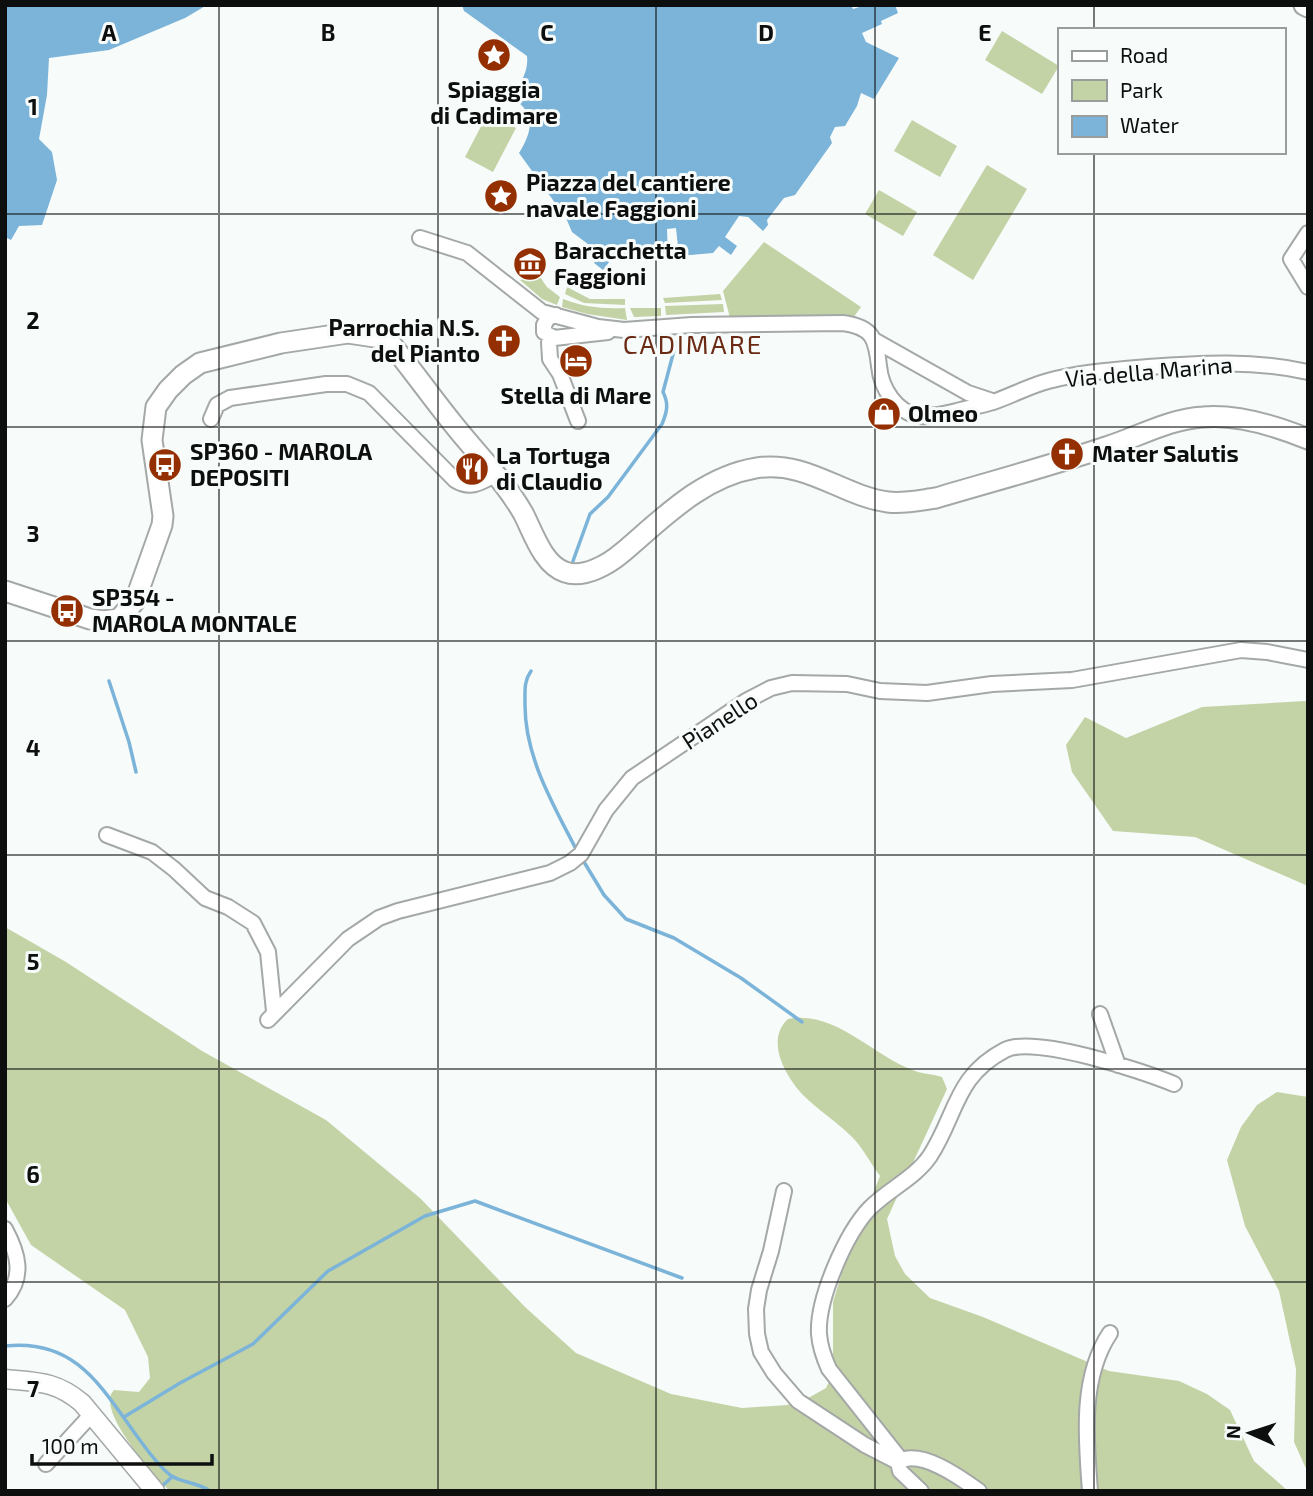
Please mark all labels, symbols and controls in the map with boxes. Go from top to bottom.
text: A [101,18,117,46]
text: B [321,18,335,46]
text: C [540,18,554,46]
text: D [758,18,774,46]
text: E [978,18,992,46]
legend [1058,28,1285,154]
place icon: Spiaggia di Cadimare [475,36,513,74]
text: Road [1120,42,1168,67]
place label: Spiaggia di Cadimare [430,75,558,129]
text: Park [1120,77,1163,102]
text: 1 [28,92,38,120]
text: Water [1120,112,1179,137]
place label: Piazza del cantiere navale Faggioni [526,168,731,222]
place icon: Piazza del cantiere navale Faggioni [482,177,520,215]
place label: Baracchetta Faggioni [554,236,687,290]
museum icon: Baracchetta Faggioni [511,245,549,283]
text: 2 [26,306,40,334]
place label: Parrochia N.S. del Pianto [328,313,480,367]
church icon: Parrochia N.S. del Pianto [485,322,523,360]
district label: CADIMARE [623,328,763,359]
hotel icon: Stella di Mare [557,342,595,380]
street label: Via della Marina [1064,350,1234,392]
place label: Stella di Mare [501,381,651,409]
shop icon: Olmeo [865,395,903,433]
place label: Olmeo [908,399,978,427]
church icon: Mater Salutis [1048,435,1086,473]
place label: SP360 - MAROLA DEPOSITI [190,437,372,491]
place label: Mater Salutis [1092,439,1239,467]
place label: La Tortuga di Claudio [496,441,610,495]
bus stop icon: SP360 - MAROLA DEPOSITI [146,446,184,484]
restaurant icon: La Tortuga di Claudio [453,450,491,488]
text: 3 [26,519,40,547]
place label: SP354 - MAROLA MONTALE [92,583,297,637]
bus stop icon: SP354 - MAROLA MONTALE [48,592,86,630]
street label: Pianello [676,685,762,755]
text: 4 [26,733,40,761]
text: 5 [27,947,39,975]
text: 6 [26,1160,40,1188]
text: 7 [27,1374,39,1402]
north arrow [1215,1398,1285,1468]
scale bar [32,1422,212,1466]
text: N [1221,1425,1244,1440]
text: 100 m [42,1433,99,1458]

